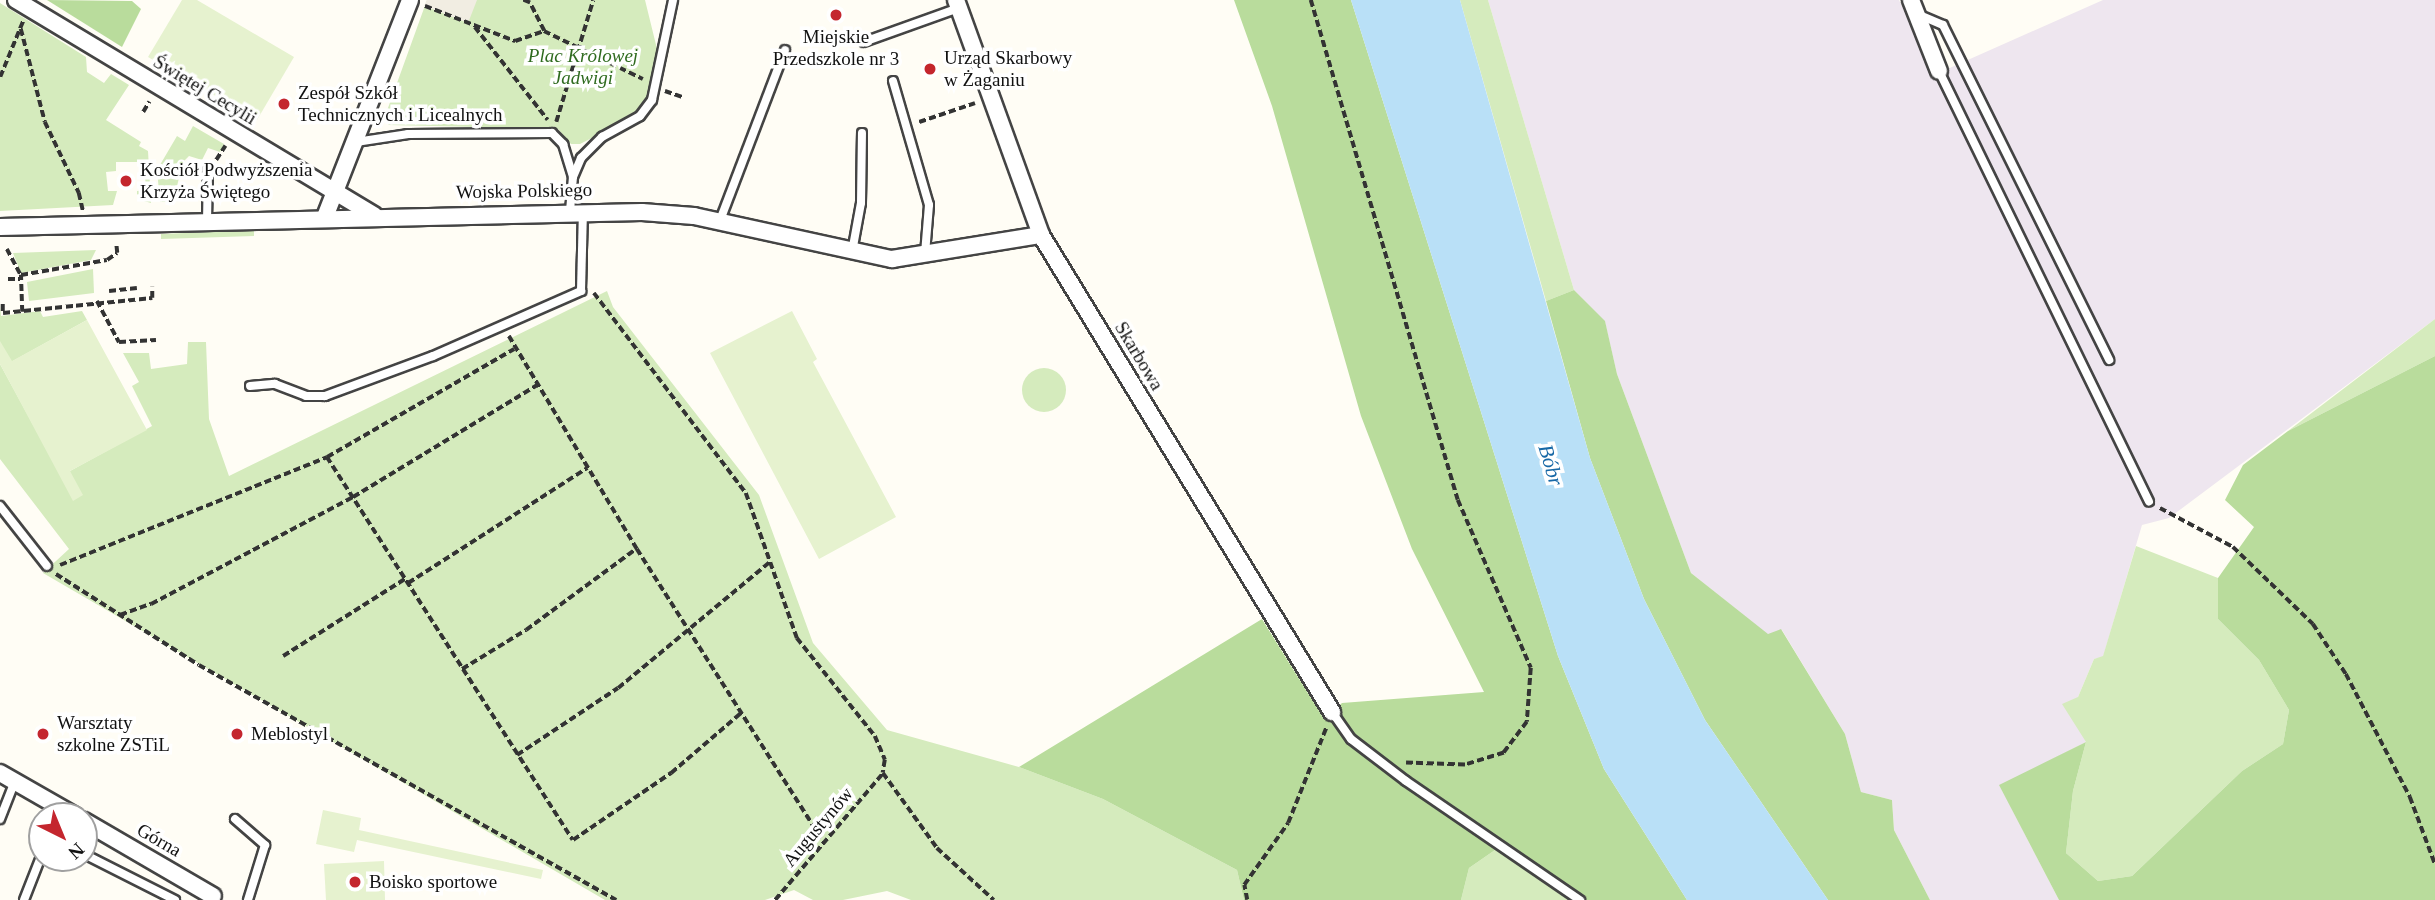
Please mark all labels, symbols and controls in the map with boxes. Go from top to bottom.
marker: Miejskie Przedszkole nr 3 [828,7,844,23]
place label: Miejskie Przedszkole nr 3 [773,26,899,70]
park label: Plac Królowej Jadwigi [528,45,638,89]
place label: Urząd Skarbowy w Żaganiu [944,47,1072,91]
street label: Świętej Cecylii [149,50,261,130]
marker: Urząd Skarbowy w Żaganiu [922,61,938,77]
place label: Zespół Szkół Technicznych i Licealnych [298,82,502,126]
marker: Zespół Szkół Technicznych i Licealnych [276,96,292,112]
place label: Kościół Podwyższenia Krzyża Świętego [140,159,313,203]
marker: Kościół Podwyższenia Krzyża Świętego [118,173,134,189]
street label: Wojska Polskiego [456,178,592,204]
street label: Skarbowa [1110,318,1168,394]
water label: Bóbr [1533,441,1569,489]
place label: Warsztaty szkolne ZSTiL [57,712,170,756]
place label: Meblostyl [251,723,328,745]
marker: Warsztaty szkolne ZSTiL [35,726,51,742]
marker: Meblostyl [229,726,245,742]
street label: Augustynów [778,782,858,872]
north arrow [28,802,98,872]
street label: Górna [133,818,185,862]
text: N [64,839,88,864]
place label: Boisko sportowe [369,871,497,893]
marker: Boisko sportowe [347,874,363,890]

